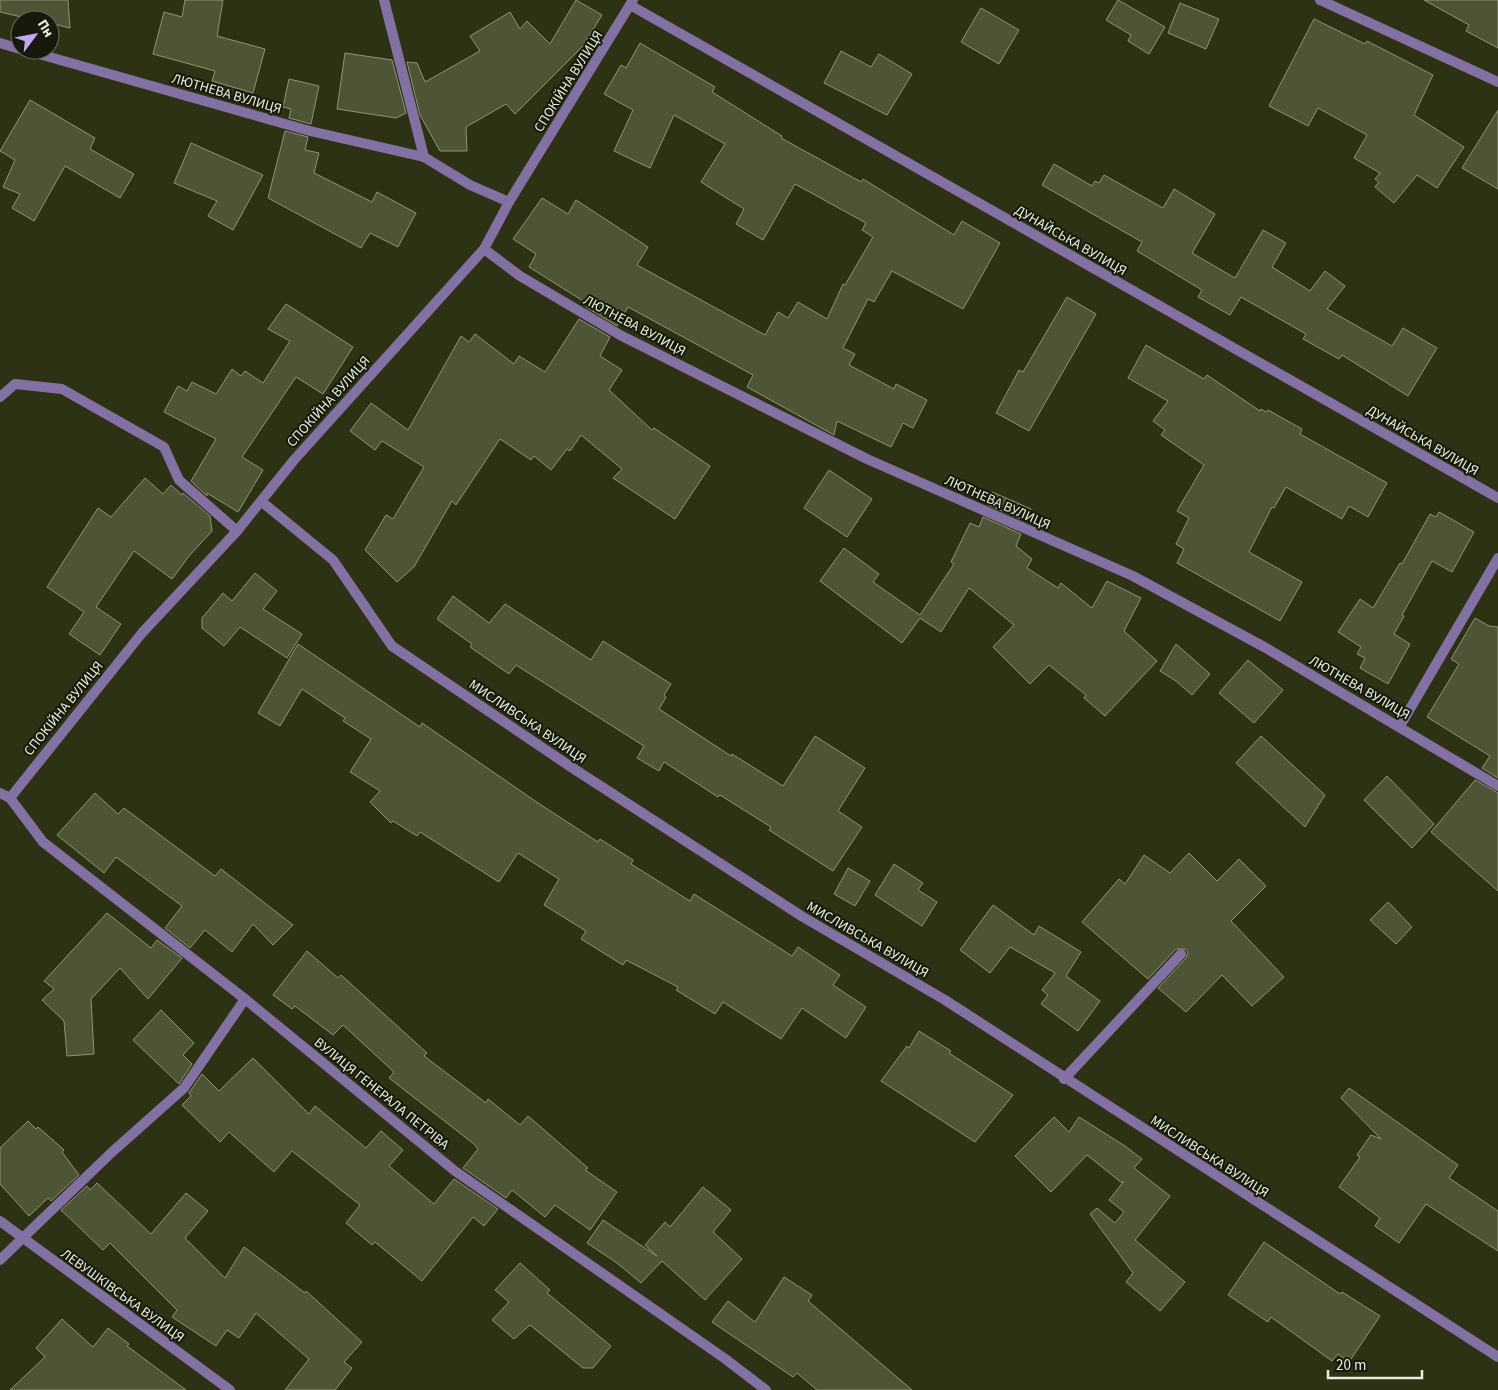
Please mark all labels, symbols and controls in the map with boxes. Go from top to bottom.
north arrow [10,10,60,60]
text: Пн [32,16,58,41]
street label: СПОКІЙНА ВУЛИЦЯ [529,27,608,136]
street label: ЛЮТНЕВА ВУЛИЦЯ [169,69,284,119]
street label: ДУНАЙСЬКА ВУЛИЦЯ [1011,201,1130,281]
street label: ЛЮТНЕВА ВУЛИЦЯ [580,290,689,361]
street label: СПОКІЙНА ВУЛИЦЯ [282,352,375,452]
street label: ДУНАЙСЬКА ВУЛИЦЯ [1363,401,1482,481]
street label: ЛЮТНЕВА ВУЛИЦЯ [942,471,1054,535]
street label: ЛЮТНЕВА ВУЛИЦЯ [1305,651,1414,725]
street label: СПОКІЙНА ВУЛИЦЯ [19,657,108,760]
street label: МИСЛИВСЬКА ВУЛИЦЯ [465,675,590,769]
street label: МИСЛИВСЬКА ВУЛИЦЯ [803,897,932,983]
street label: ВУЛИЦЯ ГЕНЕРАЛА ПЕТРІВА [309,1033,454,1155]
street label: МИСЛИВСЬКА ВУЛИЦЯ [1146,1111,1273,1203]
street label: ЛЕВУШКІВСЬКА ВУЛИЦЯ [57,1244,188,1347]
scale bar [1328,1348,1422,1380]
text: 20 m [1336,1355,1366,1376]

